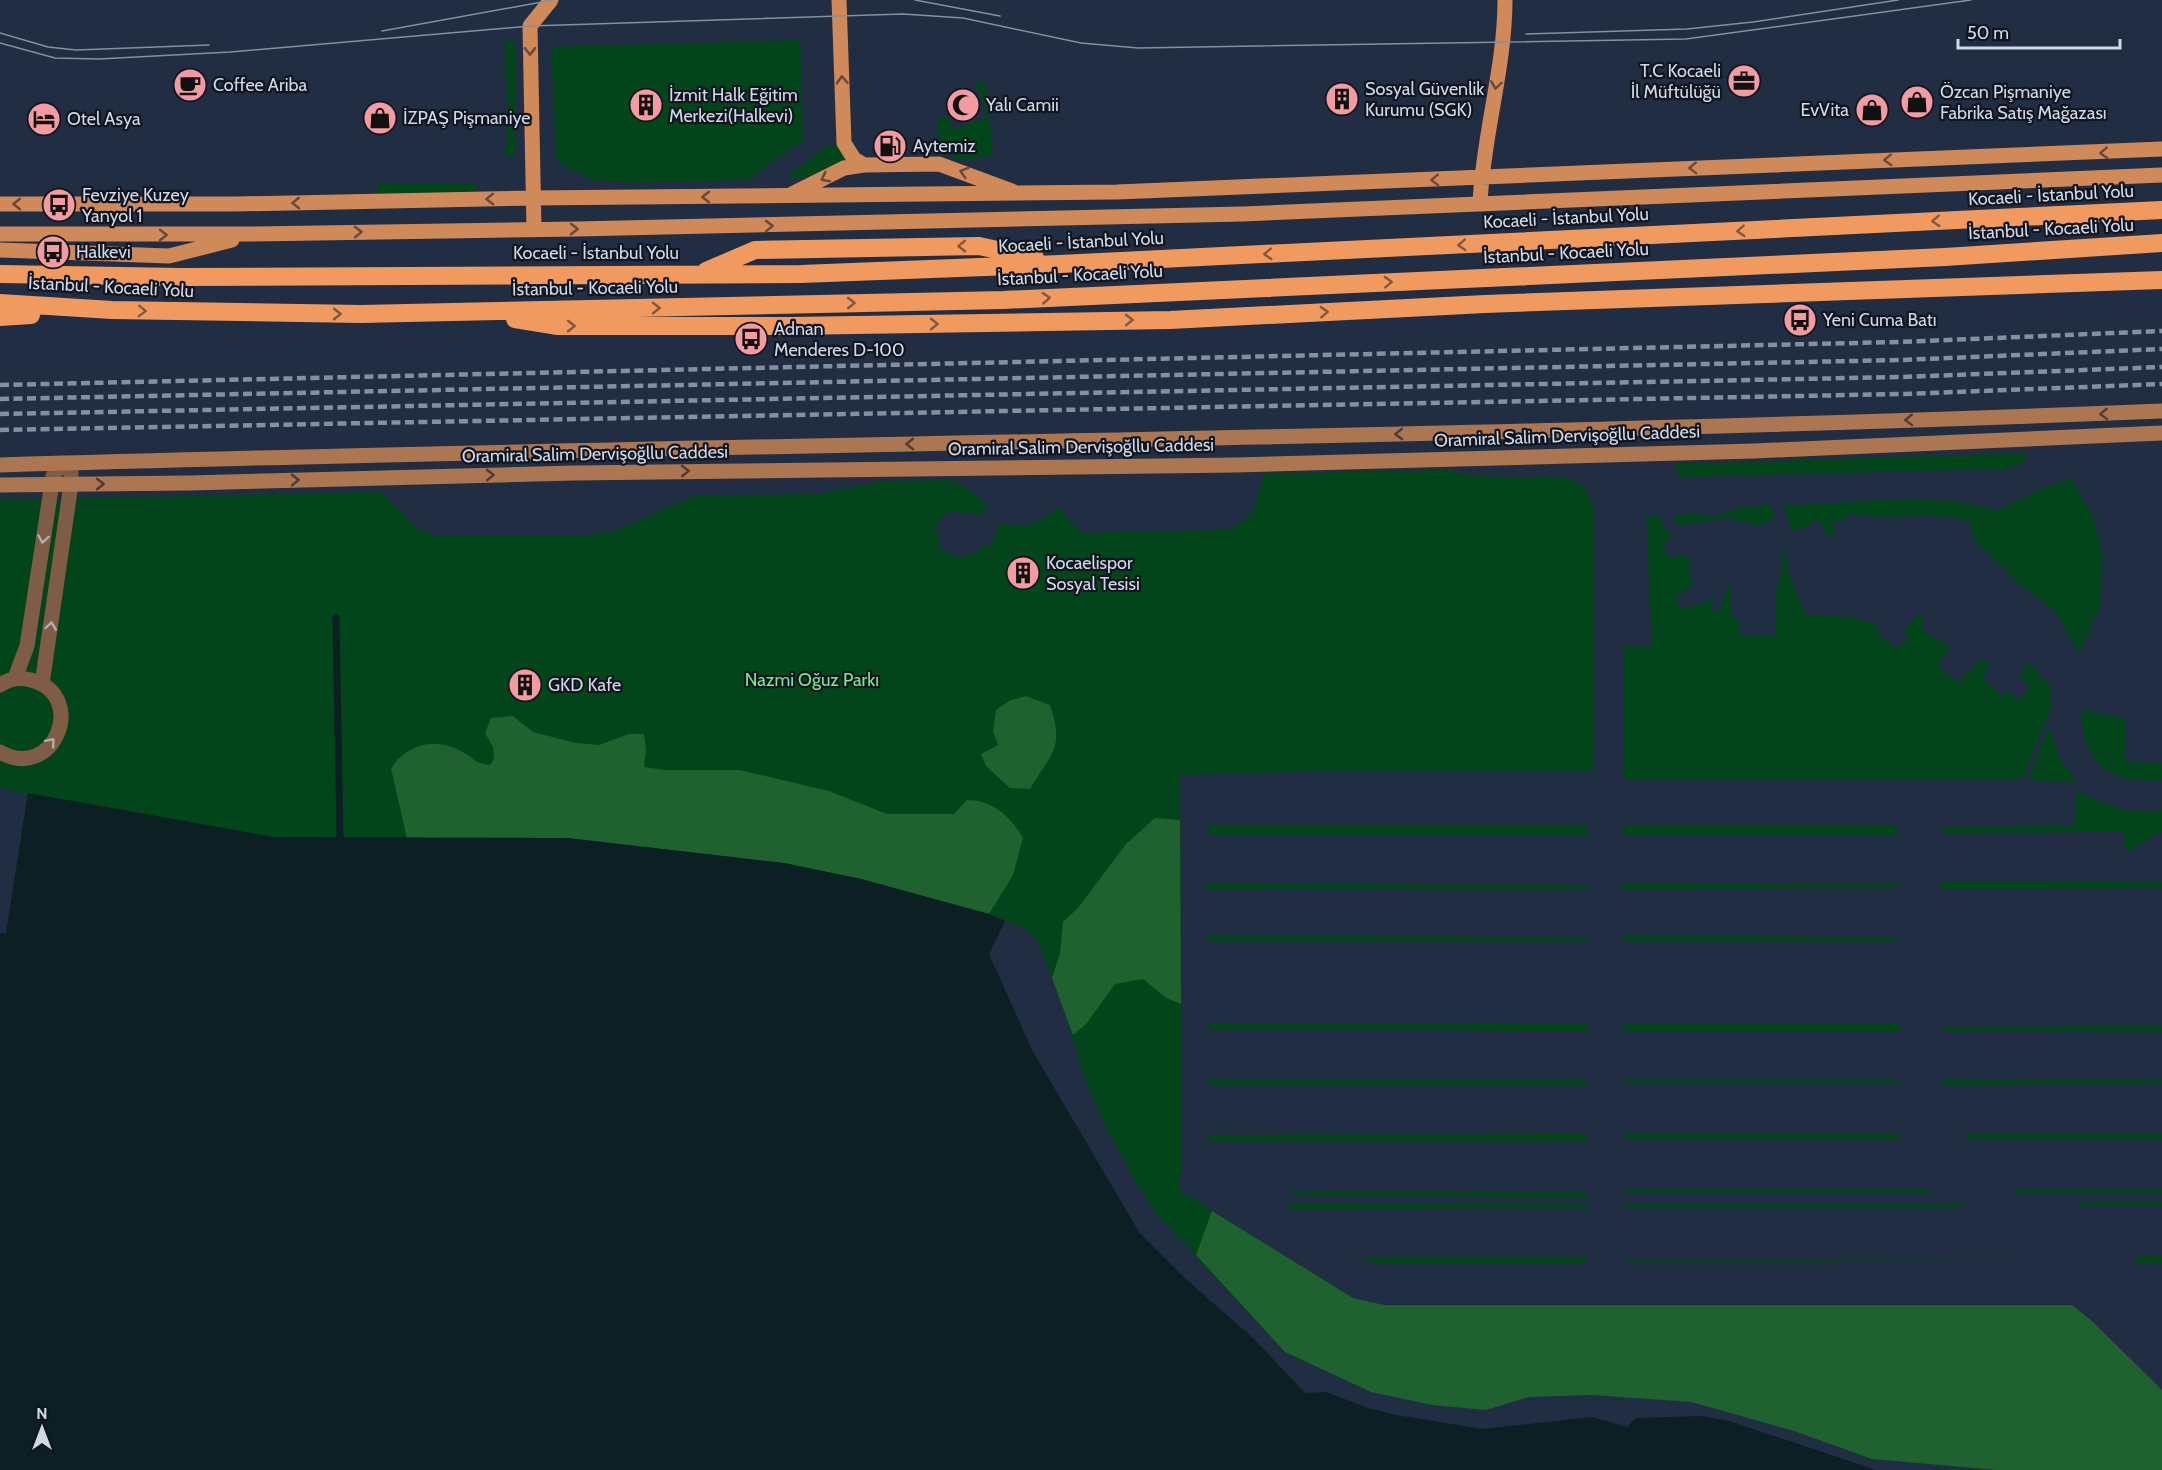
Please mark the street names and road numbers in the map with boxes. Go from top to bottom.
street label: Kocaeli - İstanbul Yolu [1967,180,2135,210]
street label: Kocaeli - İstanbul Yolu [1482,203,1650,233]
street label: İstanbul - Kocaeli Yolu [1967,214,2135,244]
street label: Kocaeli - İstanbul Yolu [997,227,1165,257]
street label: İstanbul - Kocaeli Yolu [1482,238,1650,268]
street label: Kocaeli - İstanbul Yolu [513,242,679,264]
street label: İstanbul - Kocaeli Yolu [996,260,1164,290]
street label: İstanbul - Kocaeli Yolu [27,272,195,302]
street label: İstanbul - Kocaeli Yolu [512,276,678,300]
street label: Oramiral Salim Dervişoğllu Caddesi [1434,420,1700,452]
street label: Oramiral Salim Dervişoğllu Caddesi [948,434,1214,460]
street label: Oramiral Salim Dervişoğllu Caddesi [462,441,728,467]

